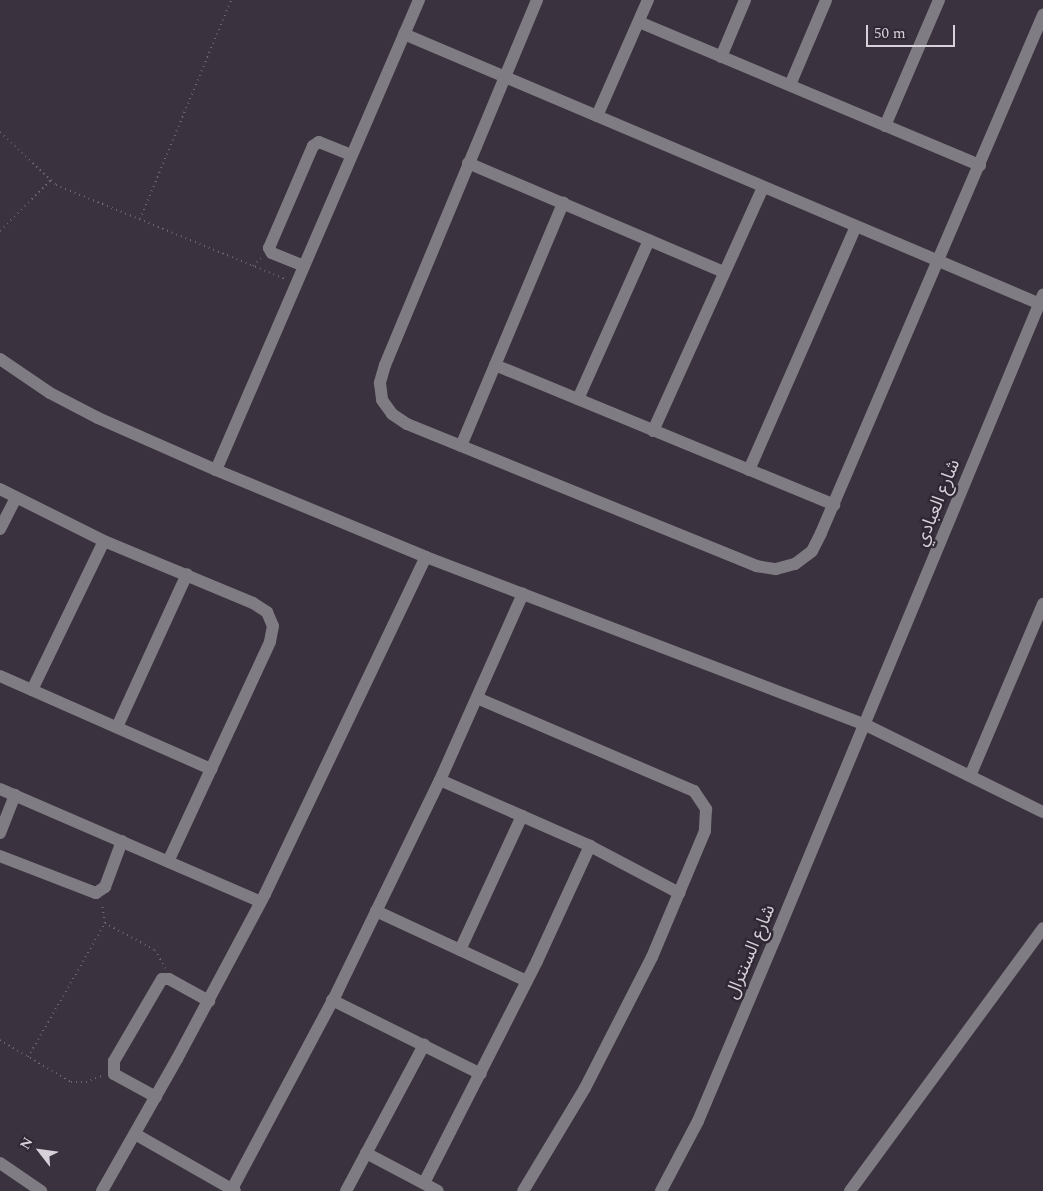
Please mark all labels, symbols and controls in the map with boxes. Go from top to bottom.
scale bar [868,15,957,47]
text: 50 m [874,22,906,45]
street label: شارع العبادي [911,456,965,550]
street label: شارع السنترال [721,902,781,1002]
north arrow [15,1126,65,1176]
text: N [15,1133,39,1153]

